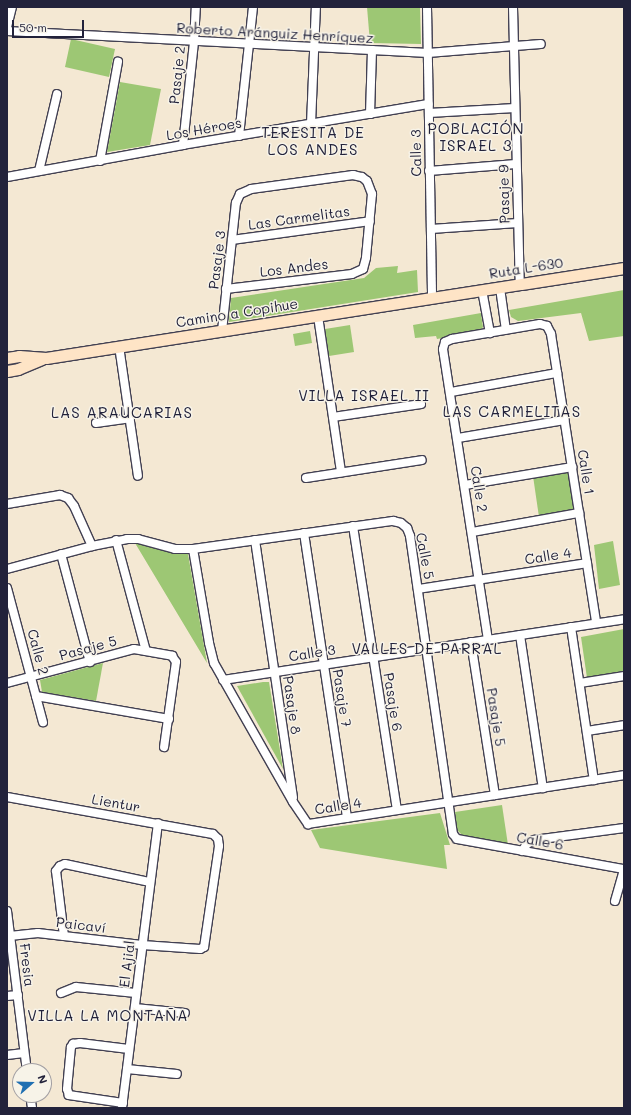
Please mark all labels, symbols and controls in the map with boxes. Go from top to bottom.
scale bar [14,12,86,38]
text: 50 m [19,19,47,35]
street label: Roberto Aránguiz Henríquez [176,19,374,47]
street label: Pasaje 2 [166,45,188,105]
street label: Los Héroes [165,114,243,144]
district label: POBLACIÓN ISRAEL 3 [428,119,524,154]
district label: TERESITA DE LOS ANDES [261,123,365,158]
street label: Calle 3 [407,129,425,177]
street label: Pasaje 9 [495,164,513,224]
street label: Las Carmelitas [247,203,351,233]
street label: Pasaje 3 [205,230,229,290]
street label: Ruta L-630 [488,254,564,282]
street label: Los Andes [259,255,329,281]
street label: Camino a Copihue [175,295,299,331]
district label: VILLA ISRAEL II [298,387,430,405]
district label: LAS CARMELITAS [443,403,581,421]
district label: LAS ARAUCARIAS [51,404,193,422]
street label: Calle 1 [574,448,598,496]
street label: Calle 2 [467,465,491,513]
street label: Calle 5 [412,531,438,581]
street label: Calle 4 [523,544,573,568]
street label: Calle 2 [24,627,52,677]
street label: Pasaje 5 [57,632,119,664]
district label: VALLES DE PARRAL [352,640,502,658]
street label: Calle 3 [287,641,337,665]
street label: Pasaje 7 [329,668,355,728]
street label: Pasaje 6 [380,671,406,733]
street label: Pasaje 8 [280,675,304,735]
street label: Pasaje 5 [483,687,509,747]
street label: Lientur [90,790,142,816]
street label: Calle 4 [313,794,363,818]
street label: Calle 6 [515,829,565,853]
street label: Paicaví [55,914,107,936]
street label: El Ajial [116,940,138,988]
street label: Fresia [16,942,38,988]
district label: VILLA LA MONTAÑA [27,1007,189,1025]
north arrow [12,1063,52,1103]
text: N [34,1073,51,1086]

